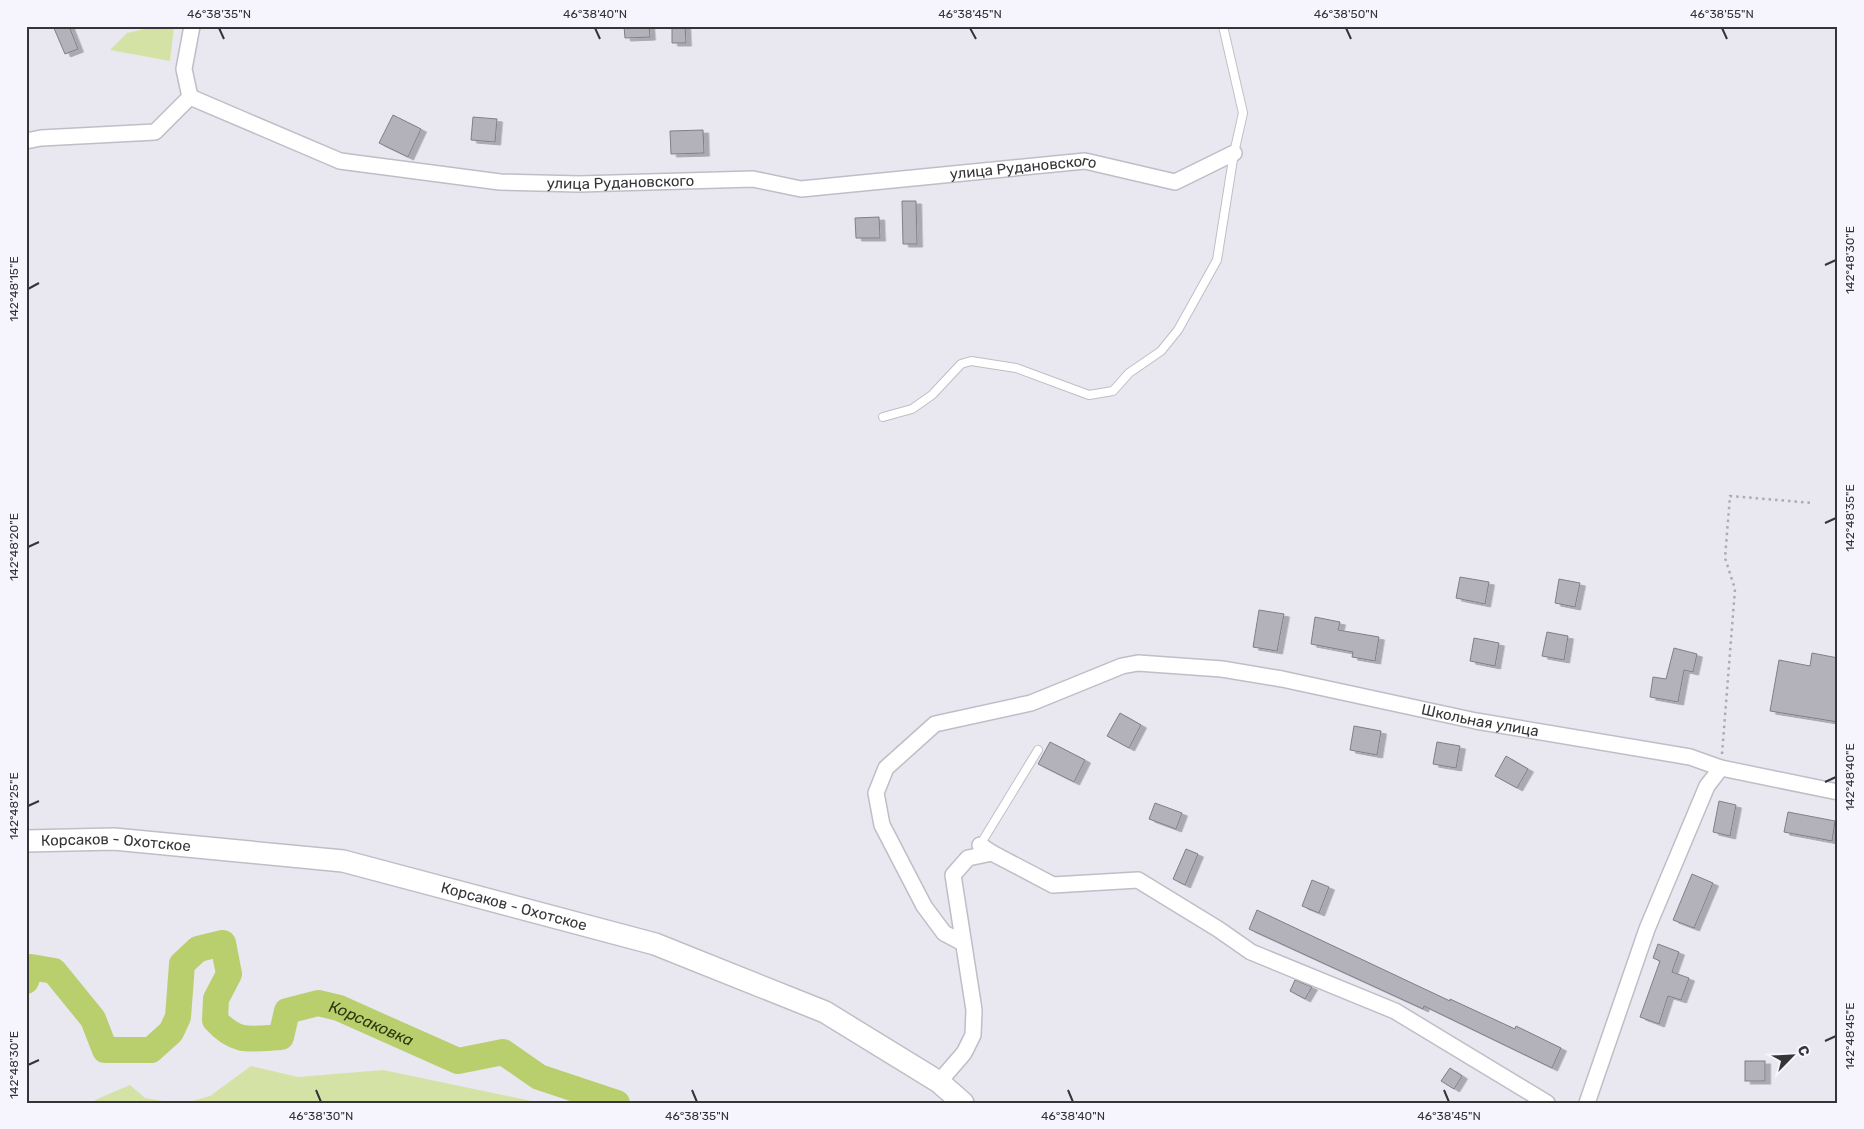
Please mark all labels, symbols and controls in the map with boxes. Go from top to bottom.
text: 46°38'35"N [187,7,251,21]
text: 46°38'40"N [563,7,627,21]
text: 46°38'45"N [938,7,1002,21]
text: 46°38'50"N [1314,7,1378,21]
text: 46°38'55"N [1690,7,1754,21]
street label: улица Рудановского [949,152,1099,183]
street label: улица Рудановского [546,172,695,193]
text: 142°48'30"E [1843,226,1857,294]
text: 142°48'15"E [7,256,21,322]
text: 142°48'35"E [1843,484,1857,552]
text: 142°48'20"E [7,513,21,581]
street label: Школьная улица [1420,700,1540,740]
text: 142°48'40"E [1843,743,1857,811]
text: 142°48'25"E [7,772,21,840]
street label: Корсаков - Охотское [41,830,192,855]
street label: Корсаков - Охотское [439,878,589,934]
water label: Корсаковка [327,996,417,1050]
text: 142°48'45"E [1843,1002,1857,1070]
text: 142°48'30"E [7,1031,21,1099]
north arrow [1766,1032,1816,1082]
text: С [1794,1043,1813,1059]
text: 46°38'30"N [289,1109,353,1123]
text: 46°38'35"N [665,1109,729,1123]
text: 46°38'40"N [1041,1109,1105,1123]
text: 46°38'45"N [1417,1109,1481,1123]

